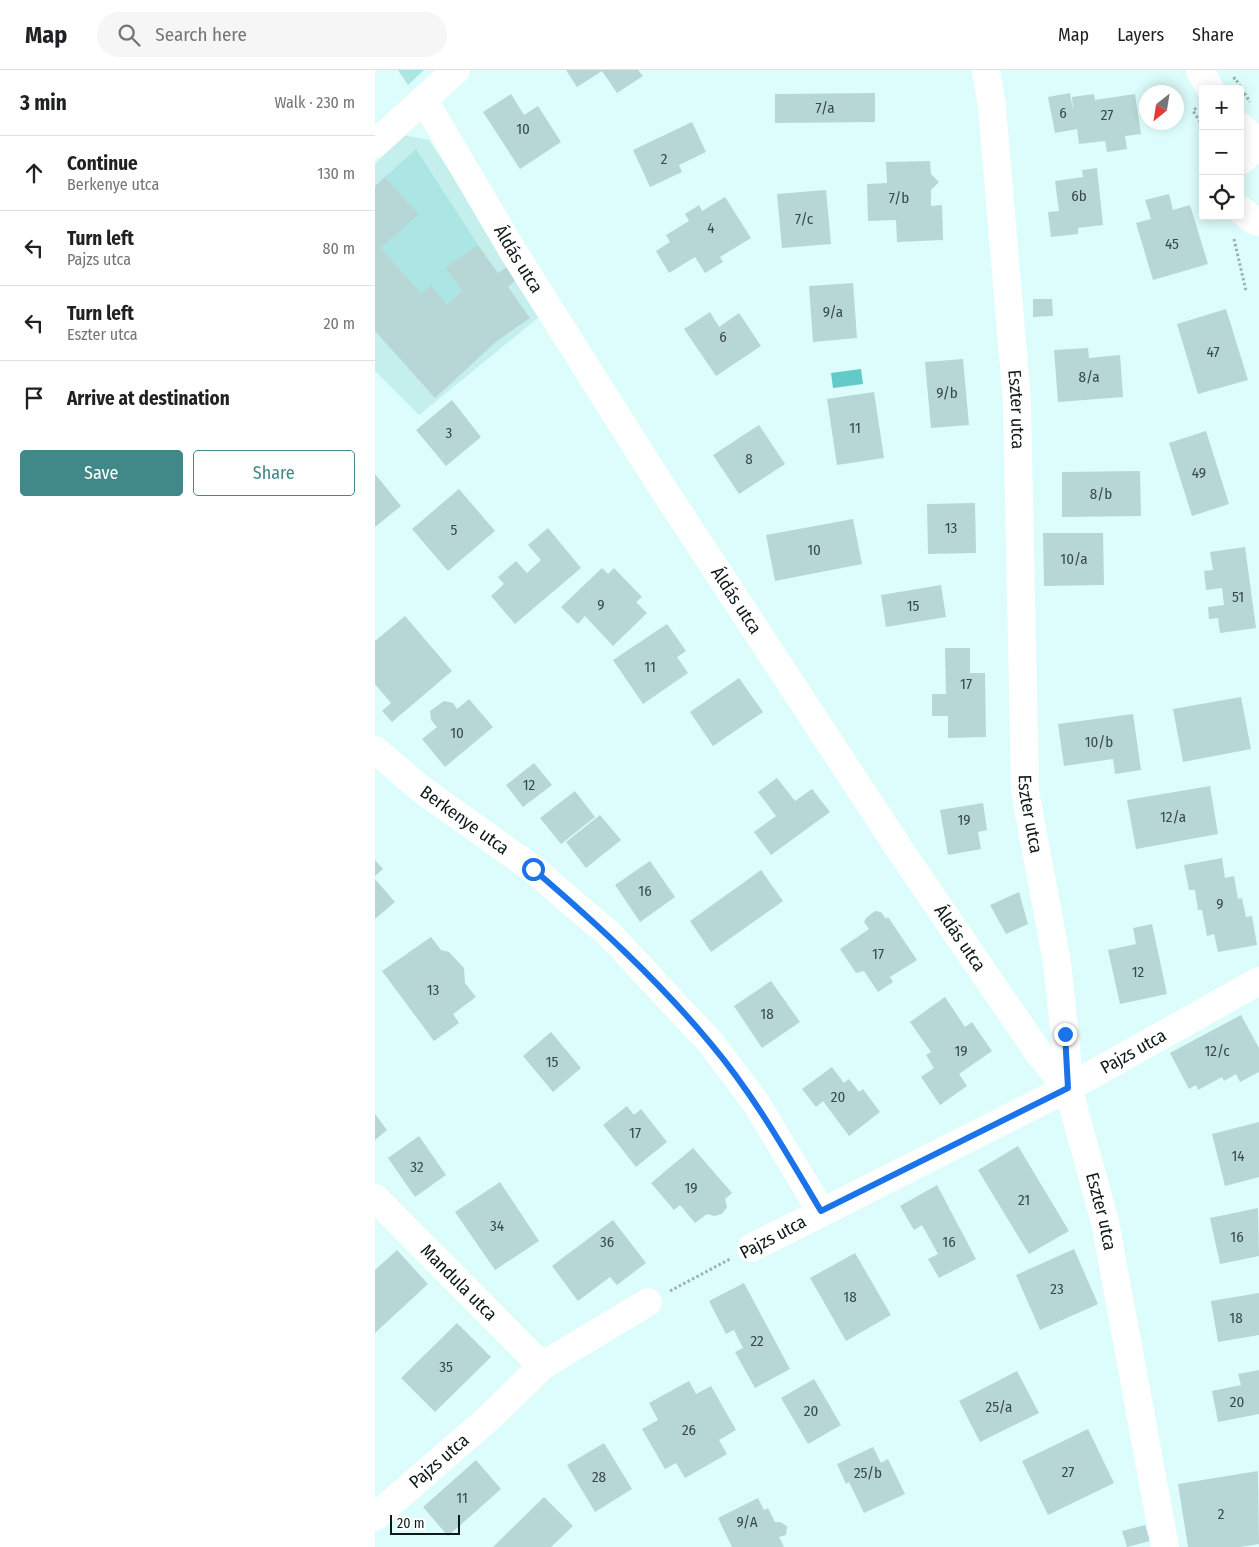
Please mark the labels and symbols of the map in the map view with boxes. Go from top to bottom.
north arrow [1139,85,1184,130]
house number: 7/a [815,99,835,117]
house number: 6 [1059,104,1067,122]
house number: 27 [1101,106,1113,124]
house number: 10 [516,120,530,138]
house number: 2 [661,150,668,168]
house number: 6b [1071,187,1087,205]
house number: 7/b [889,189,909,207]
house number: 7/c [795,210,814,228]
house number: 4 [707,219,715,237]
street label: Áldás utca [489,221,548,297]
house number: 45 [1165,235,1179,253]
house number: 9/a [823,303,843,321]
house number: 6 [719,328,727,346]
house number: 47 [1206,343,1220,361]
house number: 8/a [1078,368,1100,386]
street label: Eszter utca [1003,369,1029,450]
house number: 9/b [936,384,958,402]
house number: 11 [849,419,861,437]
house number: 3 [446,424,453,442]
house number: 8 [745,450,753,468]
house number: 49 [1192,464,1206,482]
house number: 8/b [1090,485,1112,503]
house number: 13 [945,519,958,537]
house number: 5 [451,521,458,539]
house number: 10 [807,541,821,559]
house number: 10/a [1060,550,1088,568]
street label: Áldás utca [706,562,766,638]
house number: 51 [1232,588,1244,606]
house number: 9 [597,596,605,614]
house number: 15 [907,597,919,615]
house number: 11 [644,658,656,676]
house number: 17 [960,675,972,693]
house number: 10 [450,724,464,742]
house number: 10/b [1085,733,1113,751]
street label: Eszter utca [1014,774,1047,855]
house number: 12 [523,776,536,794]
street label: Berkenye utca [416,781,514,860]
house number: 12/a [1160,808,1186,826]
house number: 19 [957,811,971,829]
route start [522,858,545,881]
house number: 16 [638,882,652,900]
house number: 9 [1216,895,1224,913]
street label: Áldás utca [930,900,991,976]
house number: 17 [872,945,884,963]
house number: 12 [1132,963,1145,981]
house number: 13 [427,981,440,999]
house number: 18 [760,1005,774,1023]
route end [1054,1023,1077,1046]
street label: Pajzs utca [1097,1024,1170,1079]
house number: 19 [954,1042,968,1060]
house number: 12/c [1204,1042,1230,1060]
house number: 15 [546,1053,558,1071]
house number: 20 [831,1088,845,1106]
house number: 17 [629,1124,641,1142]
house number: 14 [1231,1147,1245,1165]
house number: 32 [410,1158,424,1176]
street label: Eszter utca [1081,1170,1121,1252]
house number: 19 [684,1179,698,1197]
house number: 21 [1018,1191,1030,1209]
street label: Pajzs utca [736,1210,810,1264]
house number: 34 [490,1217,504,1235]
house number: 16 [1230,1228,1244,1246]
house number: 36 [600,1233,614,1251]
house number: 16 [942,1233,956,1251]
street label: Mandula utca [416,1239,502,1326]
house number: 23 [1050,1280,1064,1298]
house number: 18 [843,1288,857,1306]
house number: 18 [1229,1309,1243,1327]
house number: 22 [750,1332,764,1350]
house number: 35 [439,1358,453,1376]
house number: 20 [1230,1393,1244,1411]
house number: 25/a [986,1398,1012,1416]
house number: 20 [804,1402,818,1420]
house number: 26 [682,1421,696,1439]
street label: Pajzs utca [405,1429,474,1493]
house number: 27 [1062,1463,1074,1481]
house number: 25/b [854,1464,882,1482]
house number: 28 [592,1468,606,1486]
house number: 11 [456,1489,468,1507]
house number: 2 [1218,1505,1225,1523]
scale bar [390,1512,460,1535]
house number: 9/A [736,1513,758,1531]

